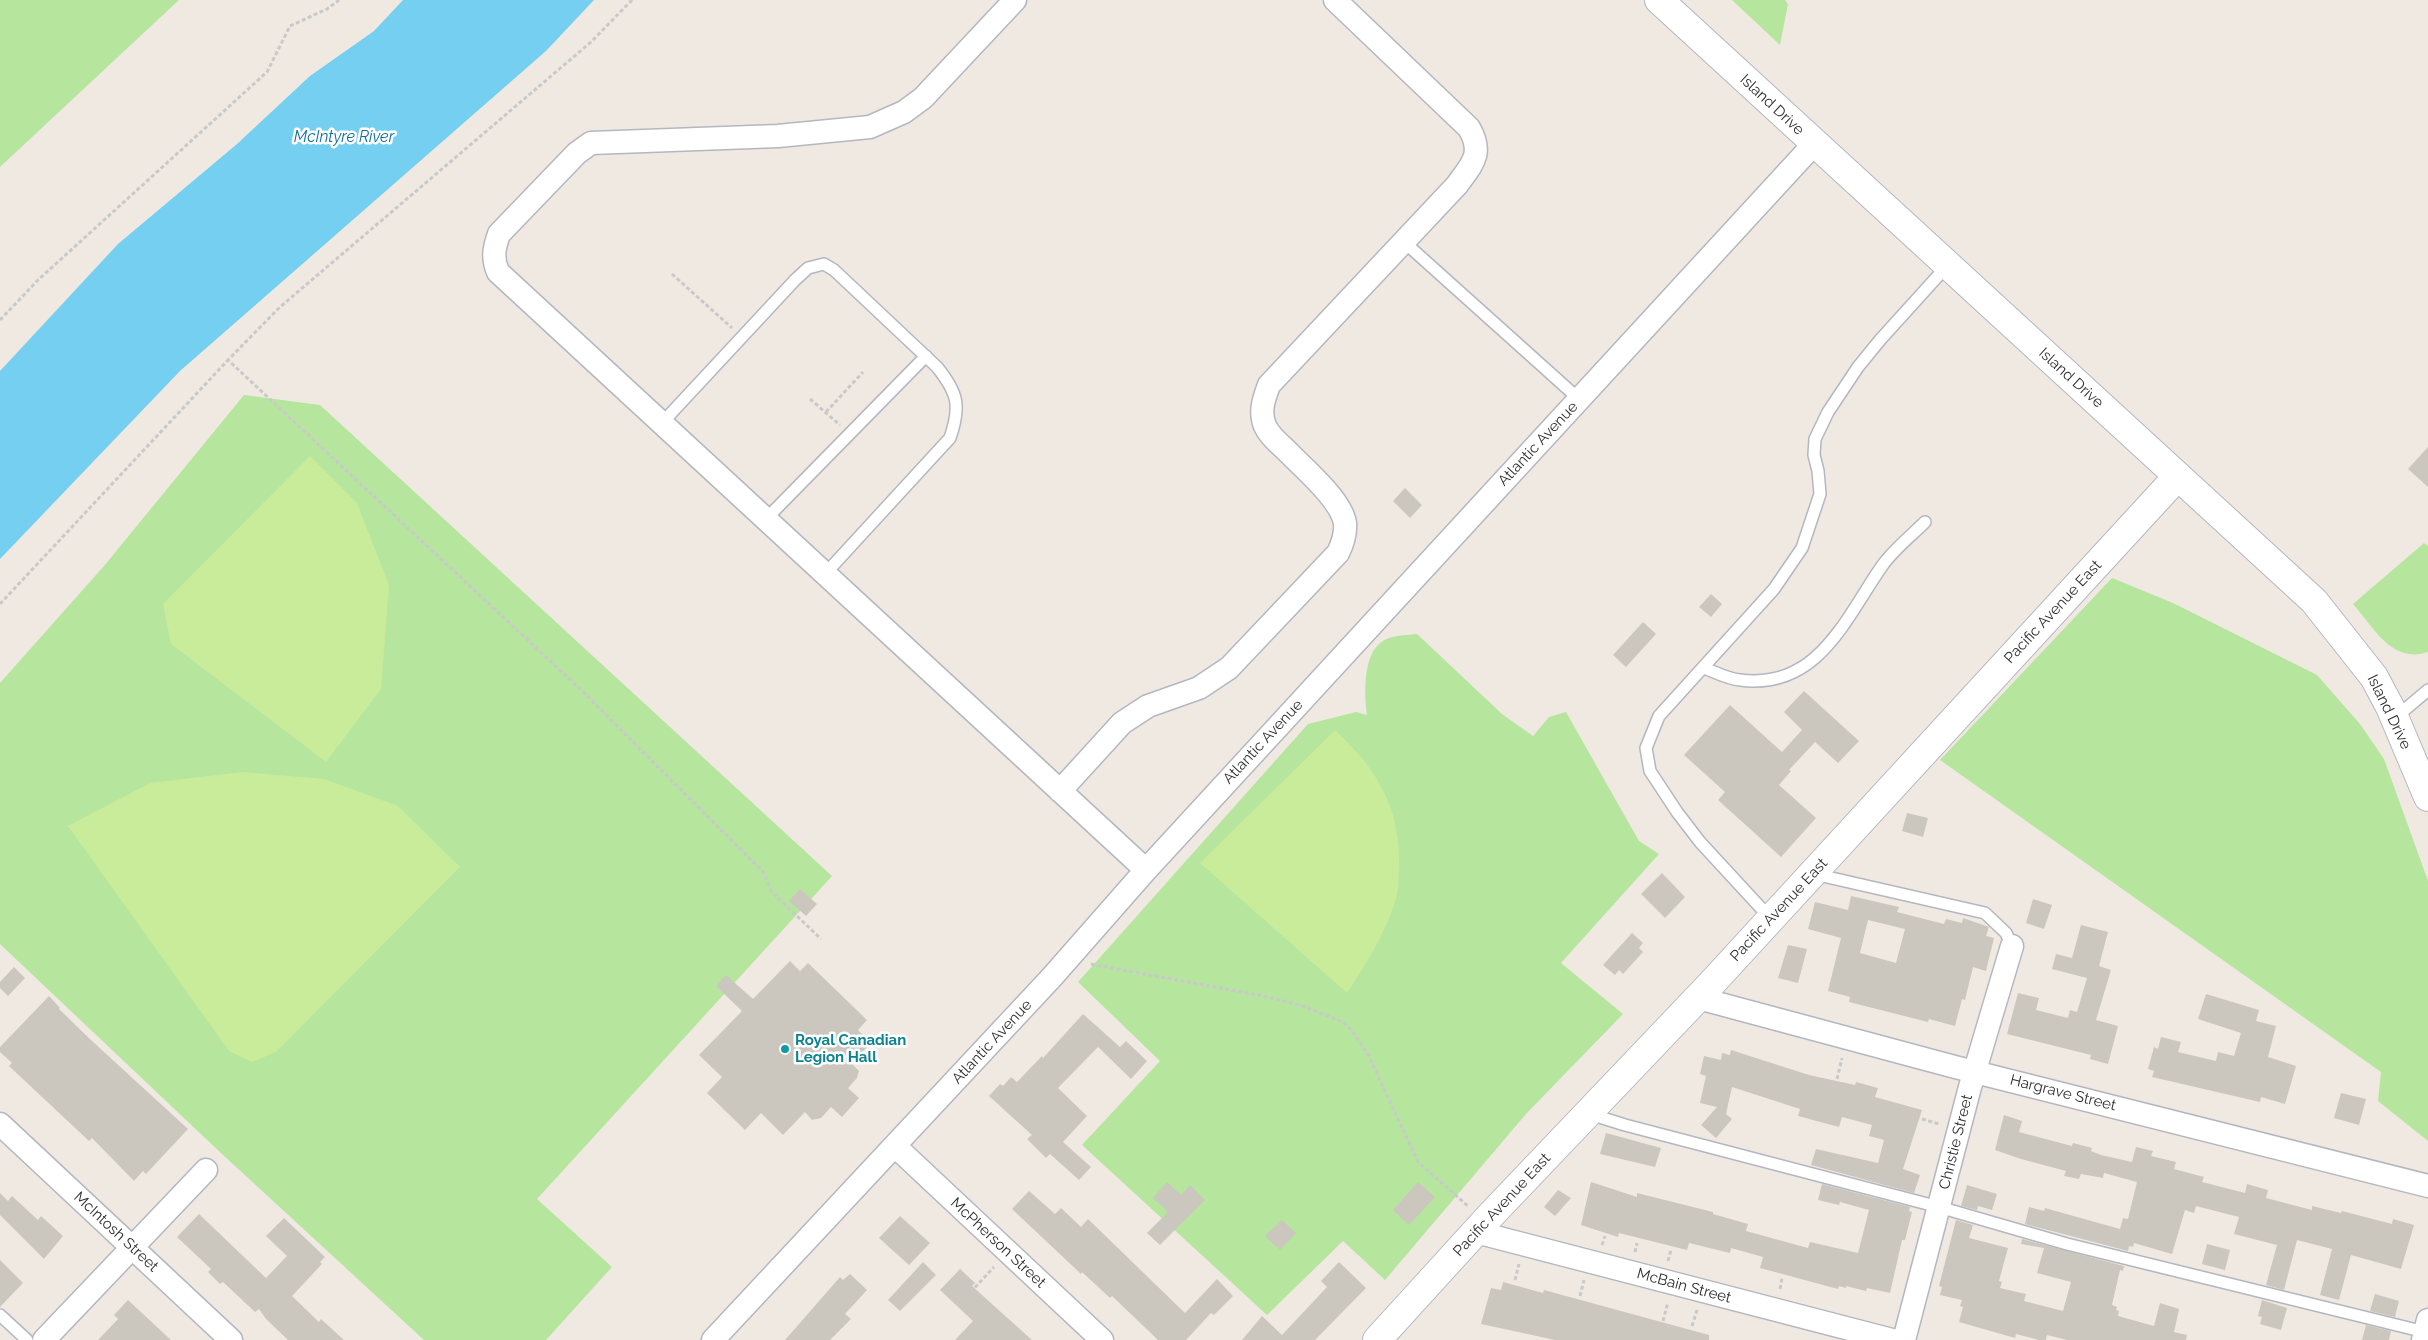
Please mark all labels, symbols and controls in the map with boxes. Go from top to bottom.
street label: Island Drive [1736,71,1808,139]
water label: McIntyre River [294,127,394,147]
street label: Island Drive [2035,344,2107,412]
street label: Atlantic Avenue [1494,398,1582,490]
street label: Pacific Avenue East [2001,557,2105,667]
street label: Island Drive [2363,672,2415,752]
street label: Atlantic Avenue [1219,696,1307,788]
street label: Pacific Avenue East [1727,855,1831,965]
street label: Atlantic Avenue [948,996,1036,1088]
place label: Royal Canadian Legion Hall [795,1031,906,1066]
marker: Royal Canadian Legion Hall [779,1043,791,1055]
street label: Hargrave Street [2008,1071,2118,1115]
street label: Christie Street [1935,1093,1977,1191]
street label: Pacific Avenue East [1450,1150,1554,1260]
street label: McIntosh Street [70,1188,162,1276]
street label: McPherson Street [947,1194,1049,1292]
street label: McBain Street [1635,1265,1733,1307]

